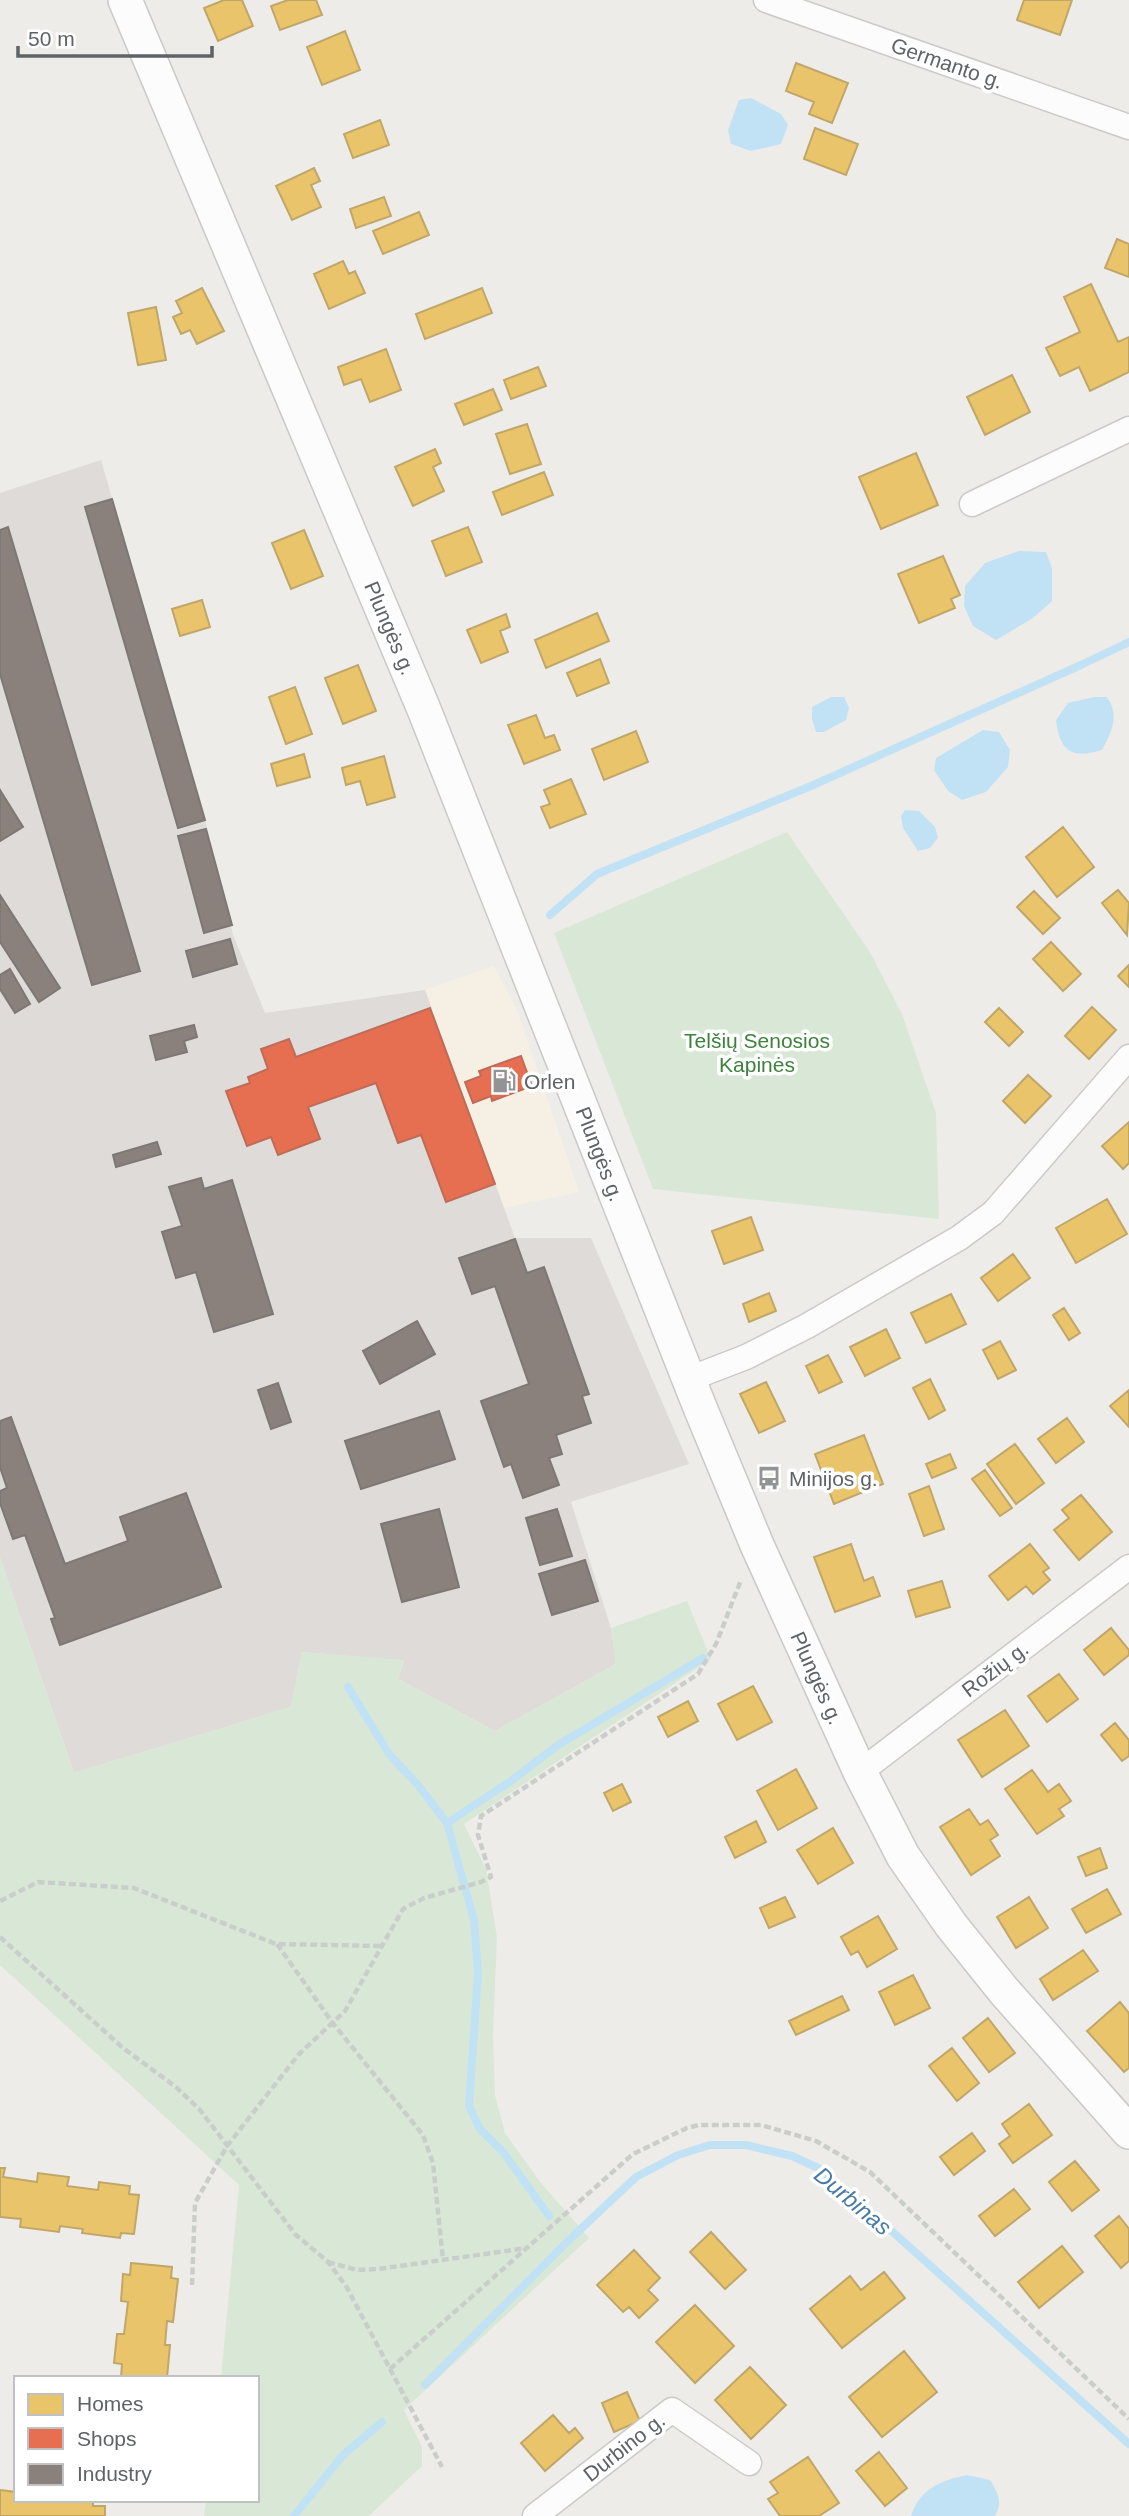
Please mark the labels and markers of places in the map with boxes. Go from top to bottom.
fuel station icon: Orlen [490,1067,518,1095]
place label: Orlen [524,1070,575,1093]
bus stop icon: Minijos g. [755,1464,783,1492]
place label: Minijos g. [789,1467,878,1490]

